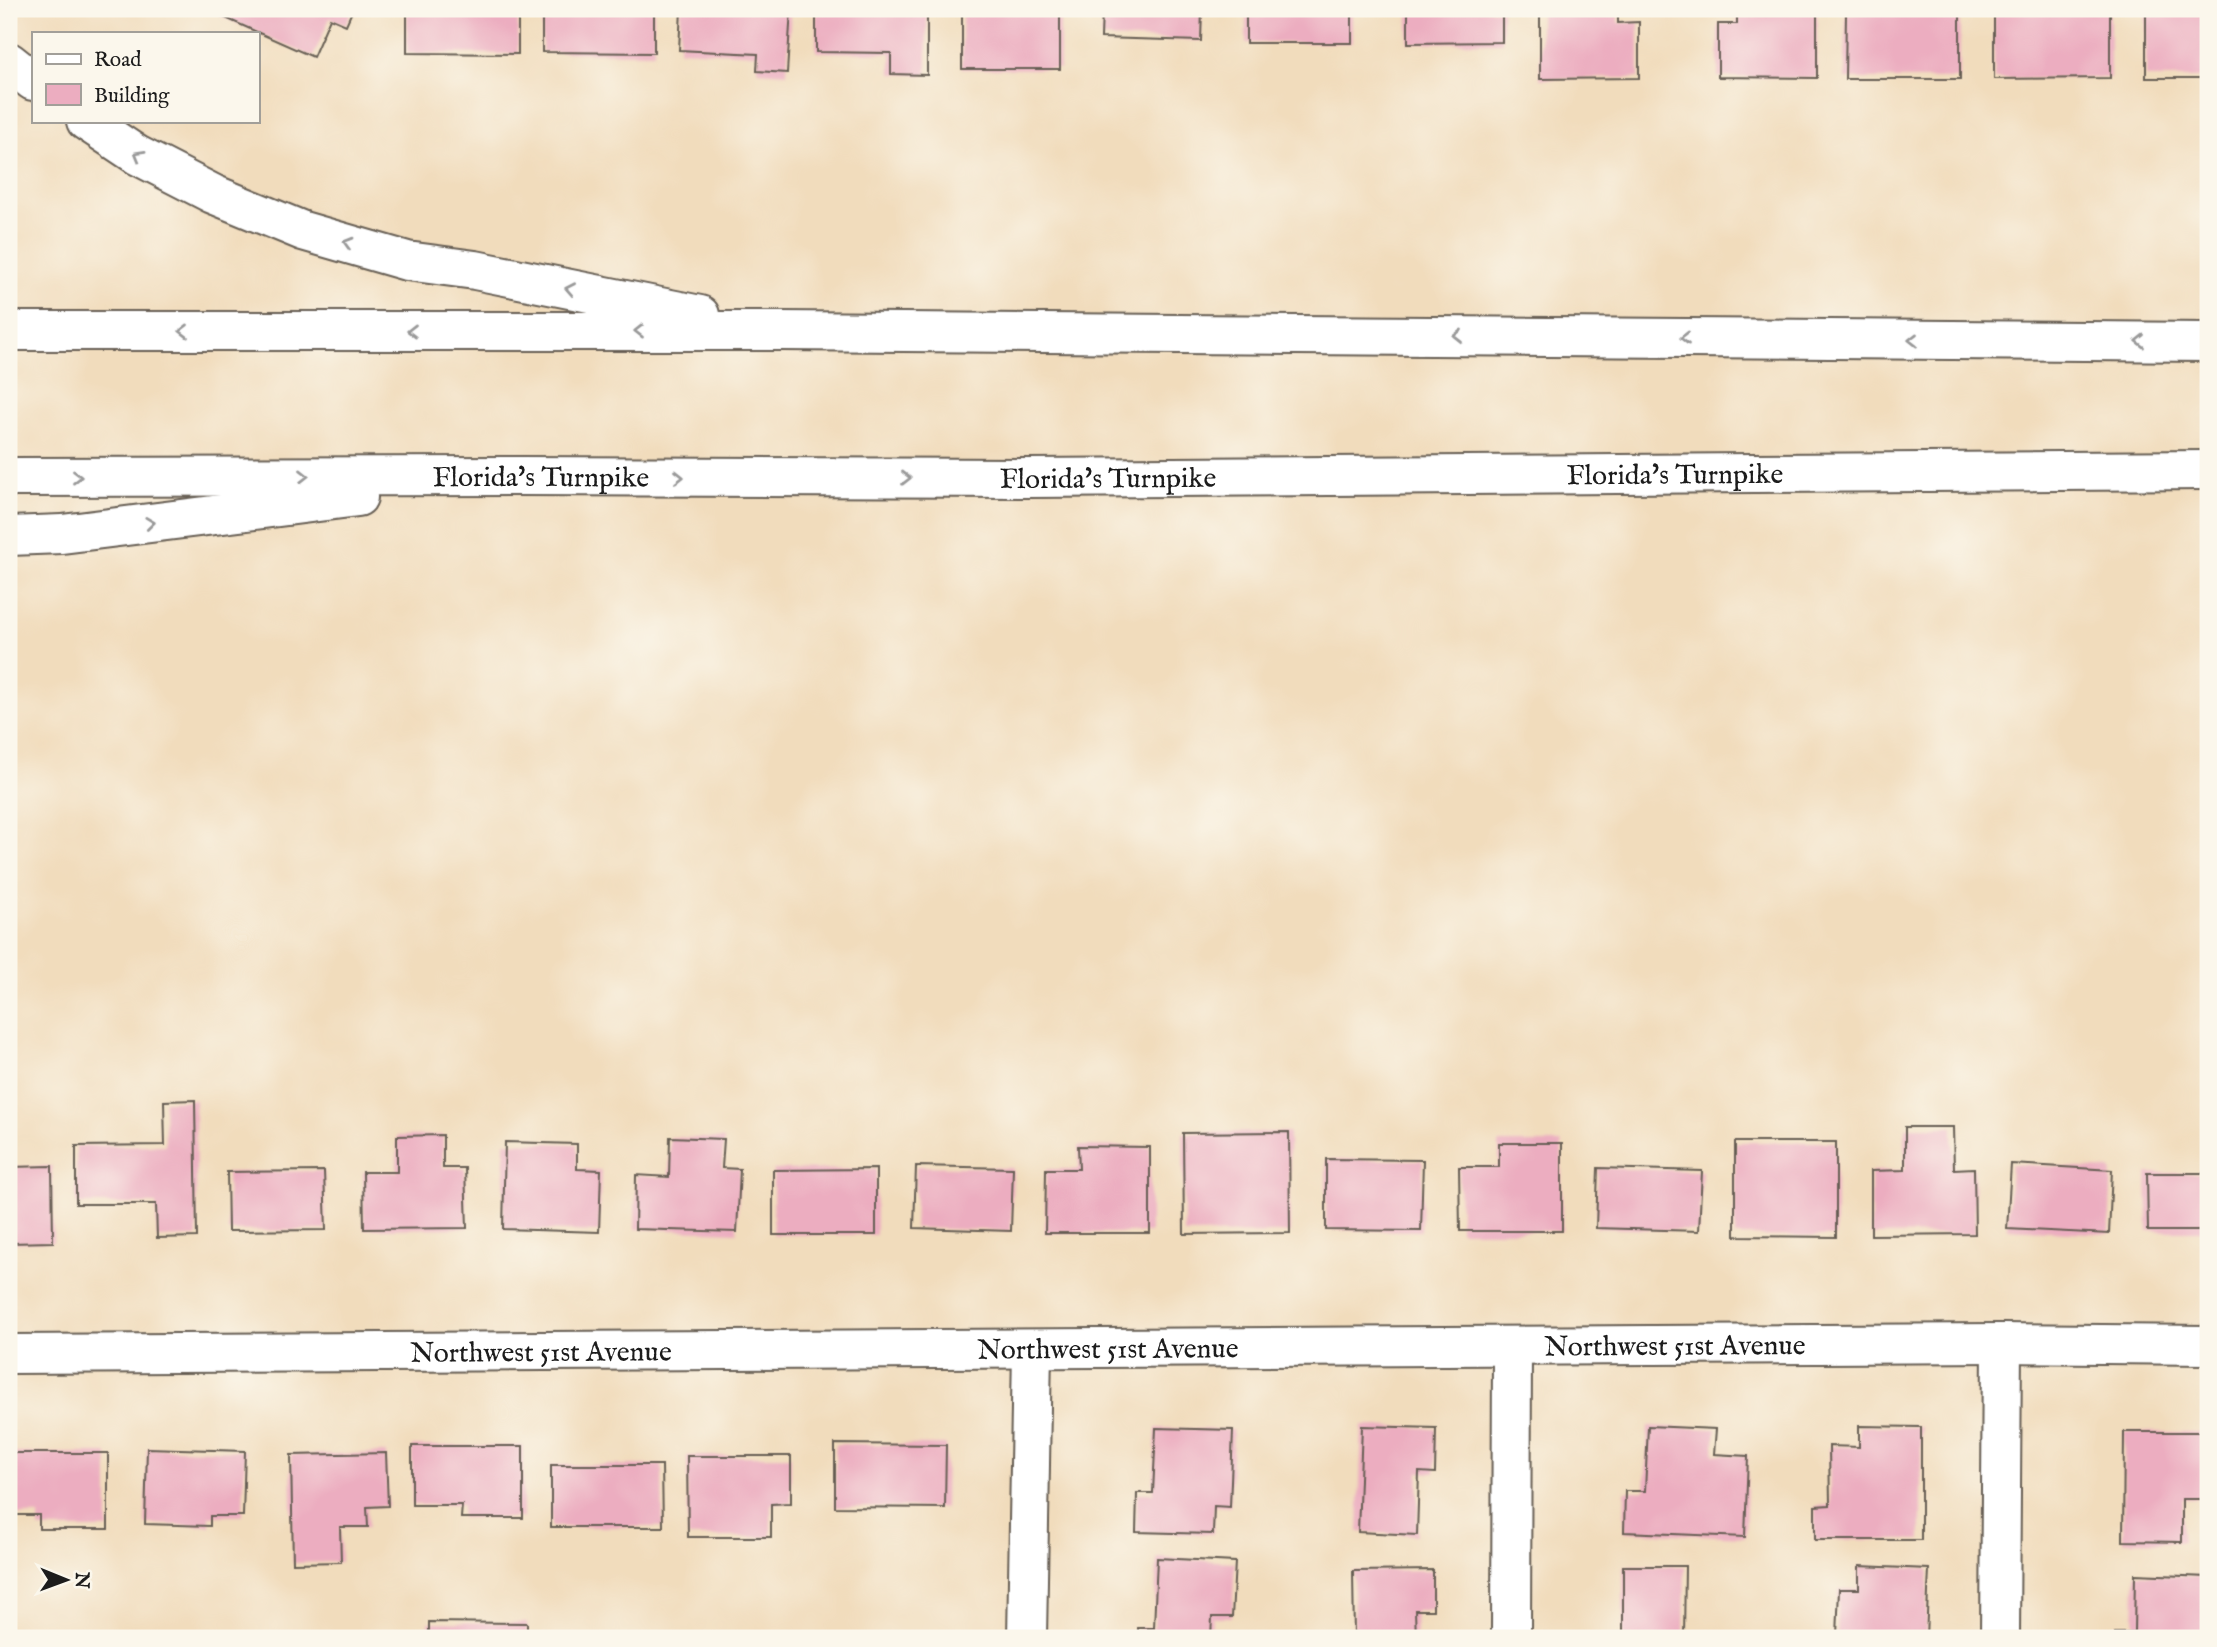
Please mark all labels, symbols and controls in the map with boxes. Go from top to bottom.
legend [32,32,259,122]
text: Road [94,47,142,74]
text: Building [94,83,170,110]
one-way arrow [133,150,146,163]
one-way arrow [342,237,354,252]
one-way arrow [564,282,576,297]
one-way arrow [179,323,189,339]
one-way arrow [406,323,417,339]
one-way arrow [634,323,644,339]
one-way arrow [1452,328,1462,344]
one-way arrow [1679,330,1690,346]
one-way arrow [1907,332,1917,348]
one-way arrow [2134,333,2145,349]
street label: Florida's Turnpike [1567,458,1783,494]
street label: Florida's Turnpike [433,461,649,497]
street label: Florida's Turnpike [1000,462,1216,498]
one-way arrow [300,468,310,484]
one-way arrow [72,469,83,485]
one-way arrow [674,469,685,485]
one-way arrow [902,470,912,486]
one-way arrow [144,516,156,531]
street label: Northwest 51st Avenue [1544,1329,1806,1366]
street label: Northwest 51st Avenue [977,1332,1239,1369]
street label: Northwest 51st Avenue [410,1335,672,1372]
north arrow [32,1546,102,1616]
text: N [69,1571,93,1589]

